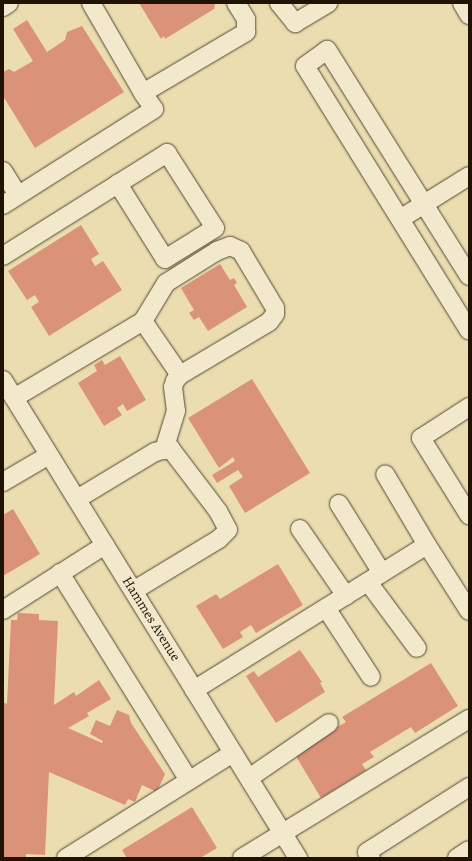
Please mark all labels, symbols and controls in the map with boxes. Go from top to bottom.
street label: Hammes Avenue [118,574,184,664]

